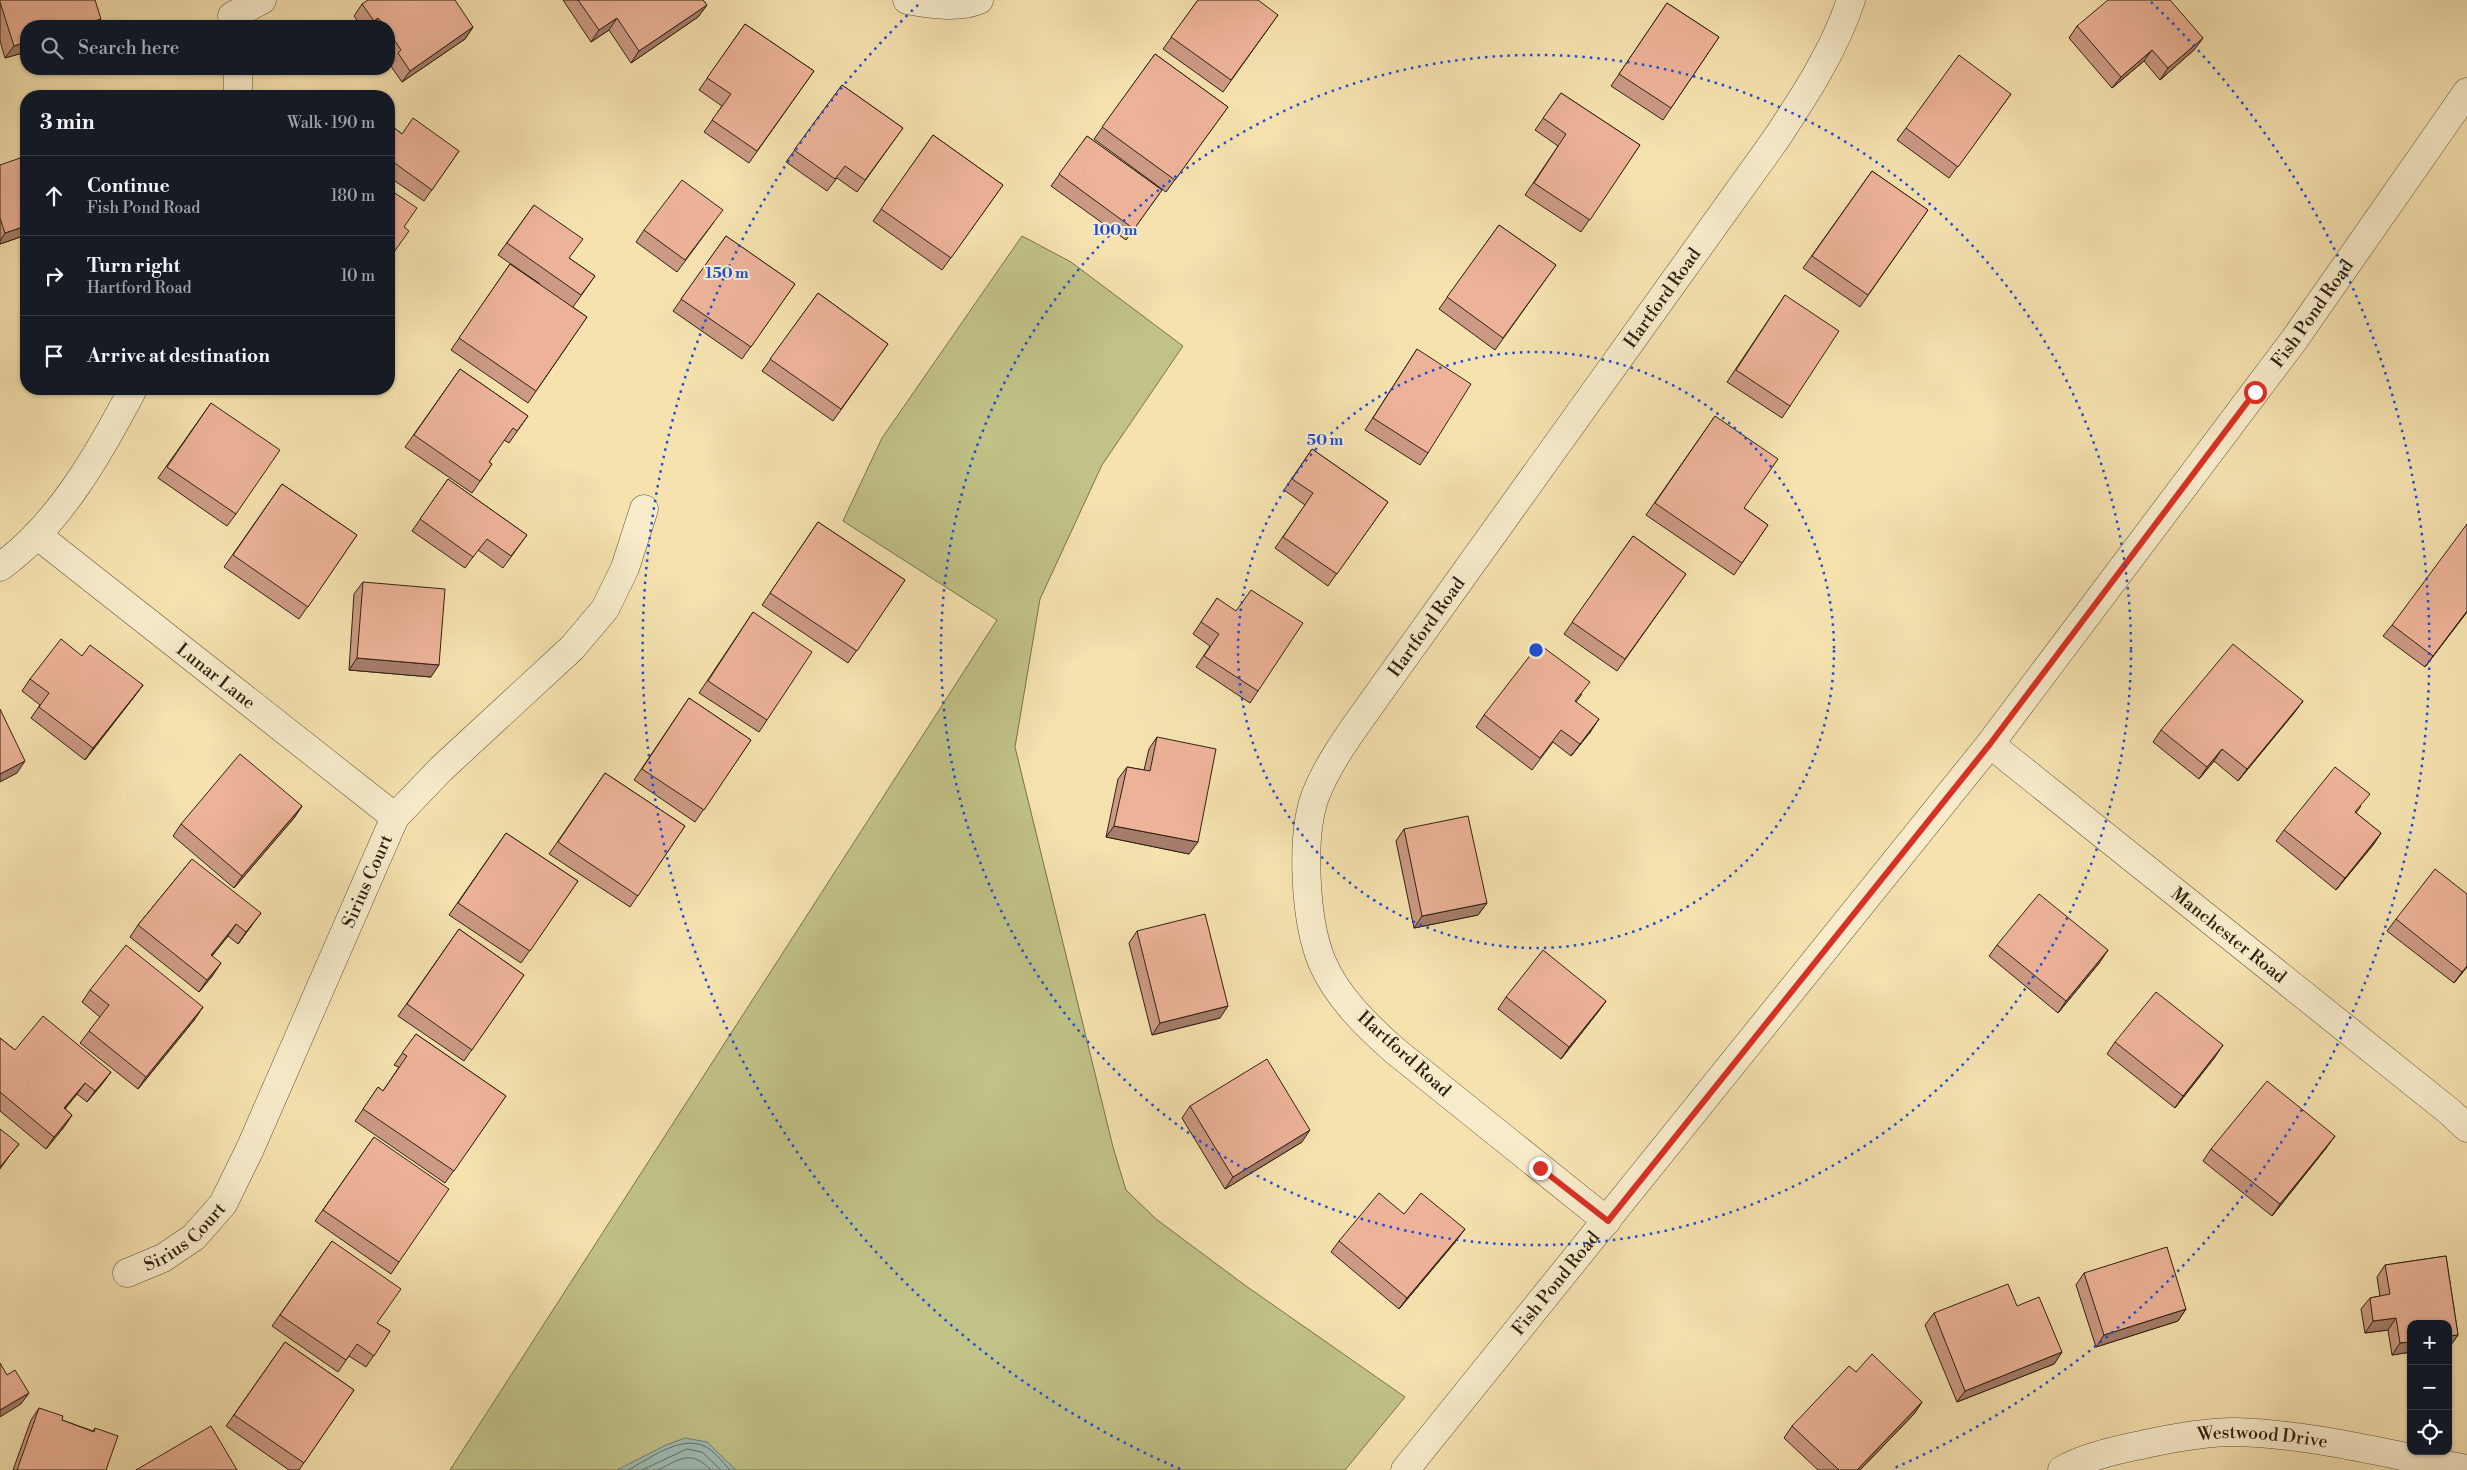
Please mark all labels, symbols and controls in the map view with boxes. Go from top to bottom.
search box [20,20,395,75]
icon: search [38,34,66,62]
text: Search here [78,36,179,60]
text: 3 min [40,110,95,136]
text: Walk · 190 m [287,113,375,133]
text: Continue [87,174,170,198]
icon: ahead [40,182,68,210]
text: 180 m [331,186,375,206]
text: Fish Pond Road [87,198,200,218]
text: 100 m [1093,221,1138,240]
street label: Hartford Road [1618,243,1706,352]
text: Turn right [87,254,180,278]
street label: Fish Pond Road [2266,254,2359,372]
icon: right [40,262,68,290]
text: 150 m [705,264,749,283]
text: 10 m [341,266,375,286]
text: Hartford Road [87,278,192,298]
icon: arrive [40,342,68,370]
text: Arrive at destination [87,344,270,368]
route start [2244,381,2267,404]
text: 50 m [1307,431,1343,450]
street label: Hartford Road [1383,572,1470,682]
street label: Lunar Lane [172,638,260,714]
centre of rings [1527,641,1545,659]
street label: Sirius Court [337,830,398,931]
street label: Manchester Road [2167,882,2292,989]
street label: Hartford Road [1353,1006,1456,1102]
route end [1529,1157,1552,1180]
street label: Sirius Court [140,1197,231,1276]
street label: Fish Pond Road [1507,1226,1605,1340]
map controls [2407,1320,2452,1455]
button: + [2407,1320,2452,1365]
button: − [2407,1365,2452,1410]
button: locate [2407,1410,2452,1455]
street label: Westwood Drive [2195,1420,2329,1453]

